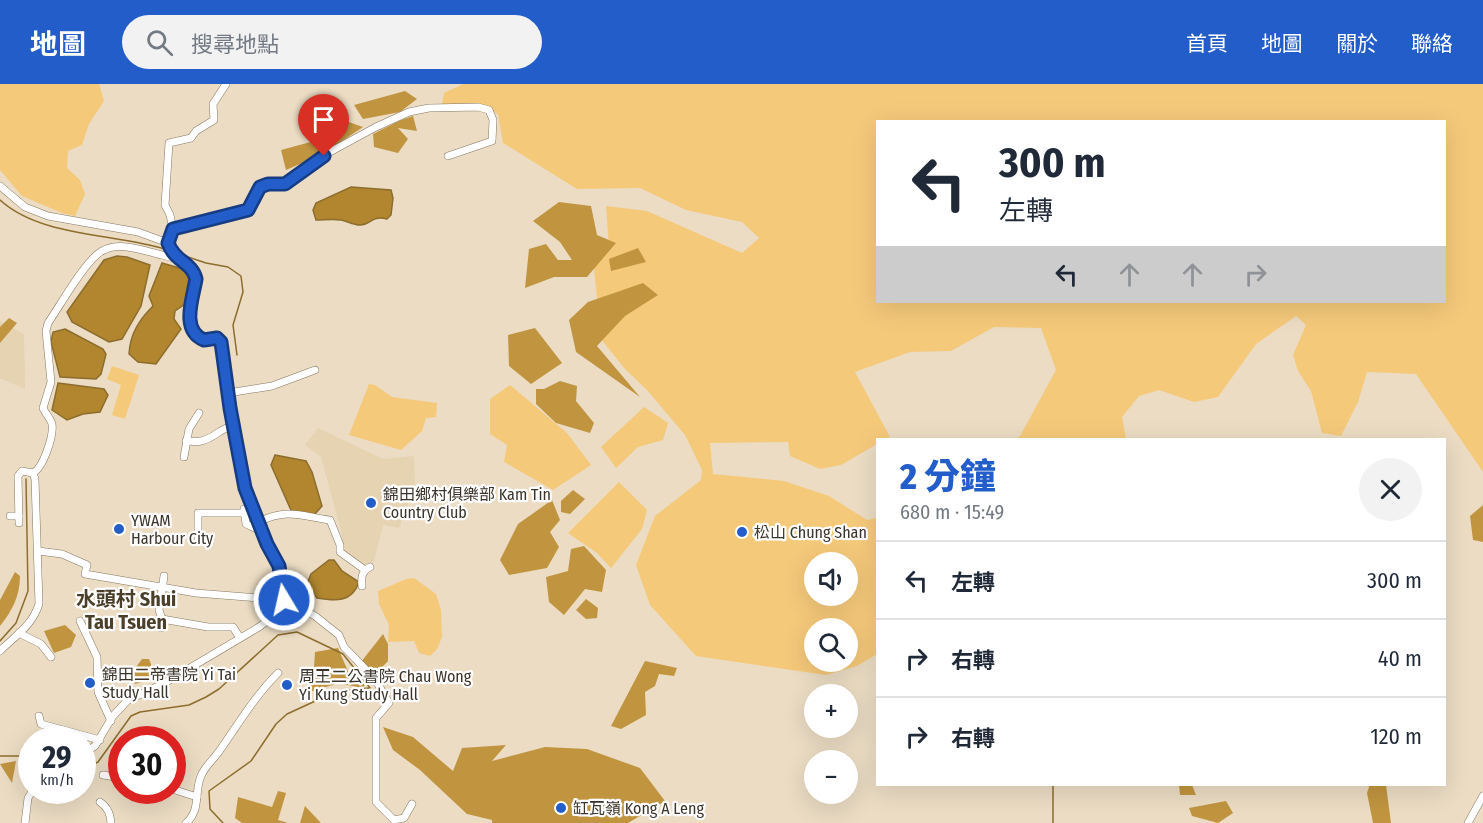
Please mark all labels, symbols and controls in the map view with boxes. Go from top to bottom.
search box [122,15,542,69]
icon: search [143,26,176,59]
text: 地圖 [30,28,86,61]
text: 搜尋地點 [191,31,279,58]
text: 首頁 [1186,31,1228,57]
text: 地圖 [1261,31,1303,57]
text: 關於 [1336,31,1378,57]
text: 聯絡 [1411,31,1453,57]
pin [298,94,349,156]
icon: arrive [307,103,340,136]
text: 300 m [999,138,1106,188]
icon: left [900,144,978,222]
text: 左轉 [999,195,1053,227]
icon: left [1050,258,1083,291]
icon: ahead [1113,258,1146,291]
icon: ahead [1176,258,1209,291]
icon: right [1239,258,1272,291]
text: 2 分鐘 [900,455,996,499]
button: close [1359,458,1422,521]
place label: 錦田鄉村俱樂部 Kam Tin Country Club [383,485,551,522]
marker: 錦田鄉村俱樂部 Kam Tin Country Club [364,496,378,510]
text: 680 m · 15:49 [900,500,1004,524]
place label: YWAM Harbour City [131,511,214,548]
marker: YWAM Harbour City [112,522,126,536]
place label: 松山 Chung Shan [754,523,867,542]
marker: 松山 Chung Shan [735,525,749,539]
map controls [804,552,858,804]
button: sound [804,552,858,606]
icon: left [900,564,933,597]
text: 300 m [1367,567,1422,594]
position arrow [252,568,316,632]
text: 左轉 [951,569,995,596]
district label: 水頭村 Shui Tau Tsuen [76,587,176,634]
button: search [804,618,858,672]
icon: right [900,642,933,675]
text: 40 m [1378,645,1422,672]
text: 右轉 [951,647,995,674]
place label: 錦田二帝書院 Yi Tai Study Hall [102,665,236,702]
place label: 周王二公書院 Chau Wong Yi Kung Study Hall [299,667,472,704]
marker: 錦田二帝書院 Yi Tai Study Hall [83,676,97,690]
marker: 周王二公書院 Chau Wong Yi Kung Study Hall [280,678,294,692]
button: + [804,684,858,738]
icon: right [900,720,933,753]
text: 120 m [1370,723,1422,750]
text: 右轉 [951,725,995,752]
speed limit sign: 30 [108,726,186,804]
text: 29 [42,740,72,776]
button: − [804,750,858,804]
text: km/h [40,771,74,789]
place label: 缸瓦嶺 Kong A Leng [573,799,704,818]
marker: 缸瓦嶺 Kong A Leng [554,801,568,815]

